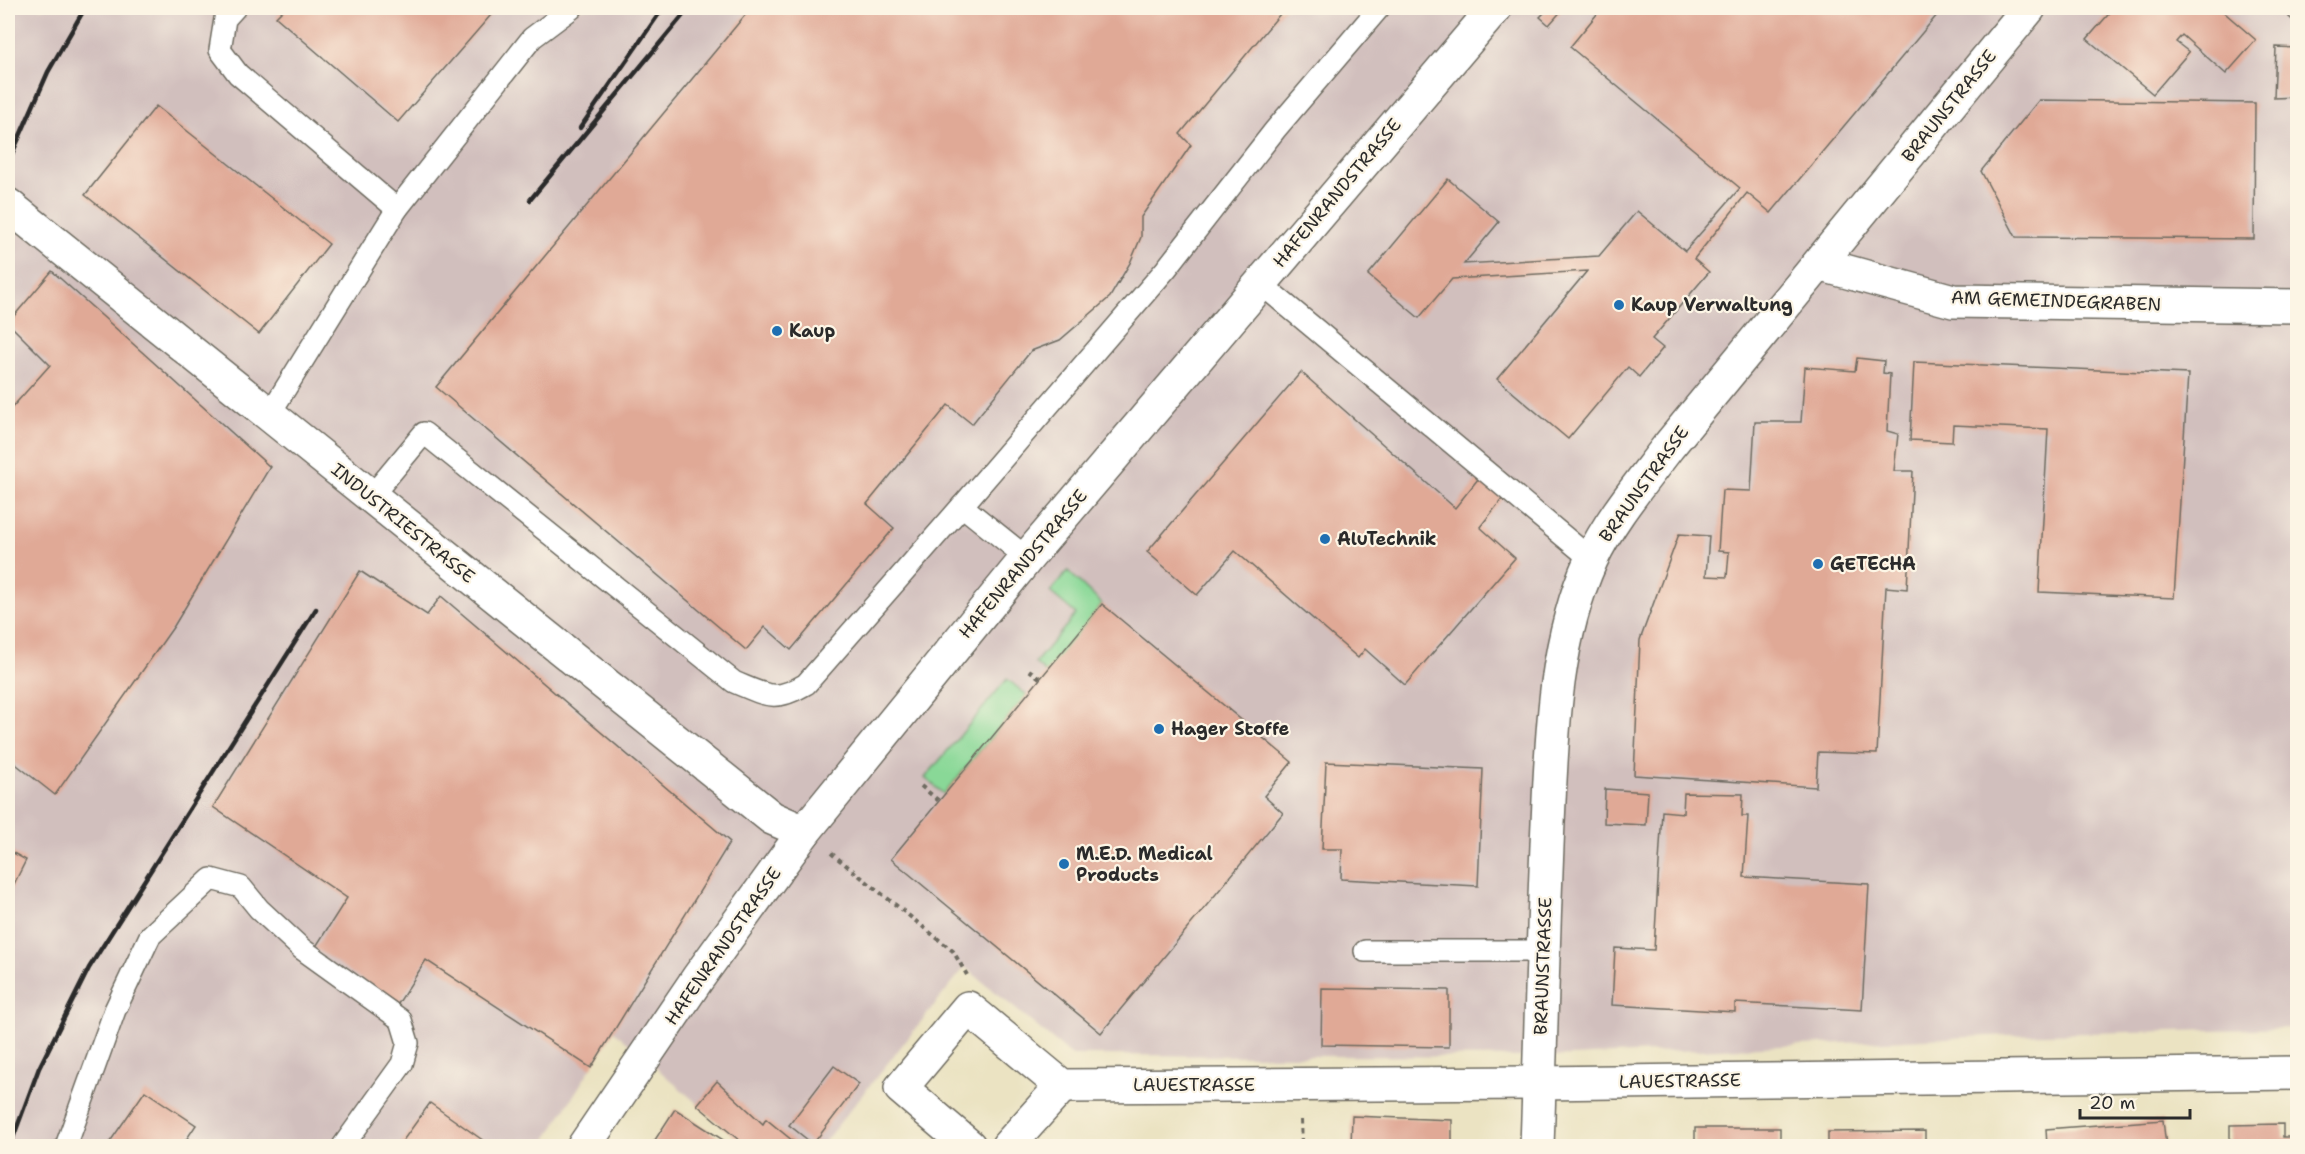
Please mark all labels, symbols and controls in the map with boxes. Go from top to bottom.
street label: BRAUNSTRASSE [1896,45,2002,167]
street label: HAFENRANDSTRASSE [1267,113,1407,273]
street label: AM GEMEINDEGRABEN [1951,285,2161,317]
place label: Kaup Verwaltung [1631,293,1793,317]
marker: Kaup Verwaltung [1612,298,1626,312]
place label: Kaup [789,319,836,343]
marker: Kaup [770,324,784,338]
street label: BRAUNSTRASSE [1594,421,1694,547]
street label: INDUSTRIESTRASSE [326,458,480,588]
street label: HAFENRANDSTRASSE [953,484,1093,644]
place label: AluTechnik [1337,527,1437,551]
marker: AluTechnik [1318,532,1332,546]
place label: GETECHA [1830,552,1916,576]
marker: GETECHA [1811,557,1825,571]
place label: Hager Stoffe [1171,717,1290,741]
marker: Hager Stoffe [1152,722,1166,736]
place label: M.E.D. Medical Products [1076,842,1213,887]
marker: M.E.D. Medical Products [1057,857,1071,871]
street label: HAFENRANDSTRASSE [659,862,787,1030]
street label: BRAUNSTRASSE [1529,897,1557,1035]
street label: LAUESTRASSE [1619,1068,1741,1094]
street label: LAUESTRASSE [1133,1073,1255,1097]
scale bar [2080,1082,2190,1120]
text: 20 m [2089,1091,2135,1115]

